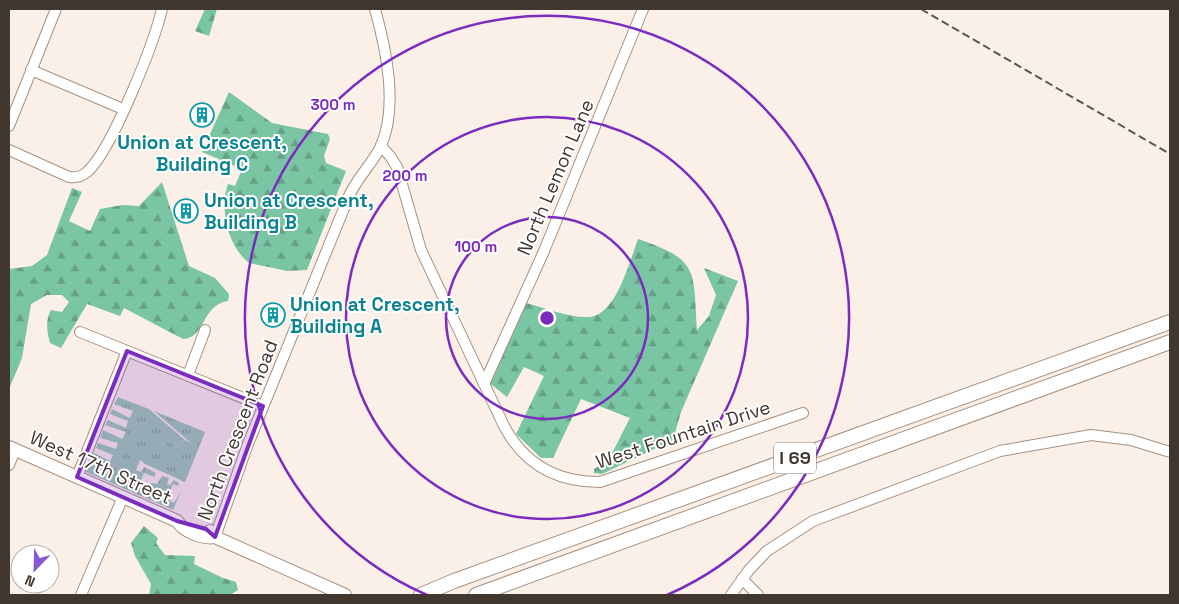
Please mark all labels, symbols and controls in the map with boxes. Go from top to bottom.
text: 300 m [310,95,356,114]
street label: North Lemon Lane [511,95,600,259]
building icon: Union at Crescent, Building C [189,102,215,128]
place label: Union at Crescent, Building C [117,130,287,177]
text: 200 m [383,166,427,185]
place label: Union at Crescent, Building B [204,188,374,235]
building icon: Union at Crescent, Building B [173,198,199,224]
text: 100 m [455,237,497,256]
place label: Union at Crescent, Building A [290,292,460,339]
building icon: Union at Crescent, Building A [260,302,286,328]
centre of rings [538,309,556,327]
street label: North Crescent Road [192,336,283,524]
street label: West Fountain Drive [593,394,774,475]
street label: West 17th Street [26,425,176,510]
road number: I 69 [774,442,816,473]
north arrow [10,544,60,594]
text: N [22,571,38,591]

